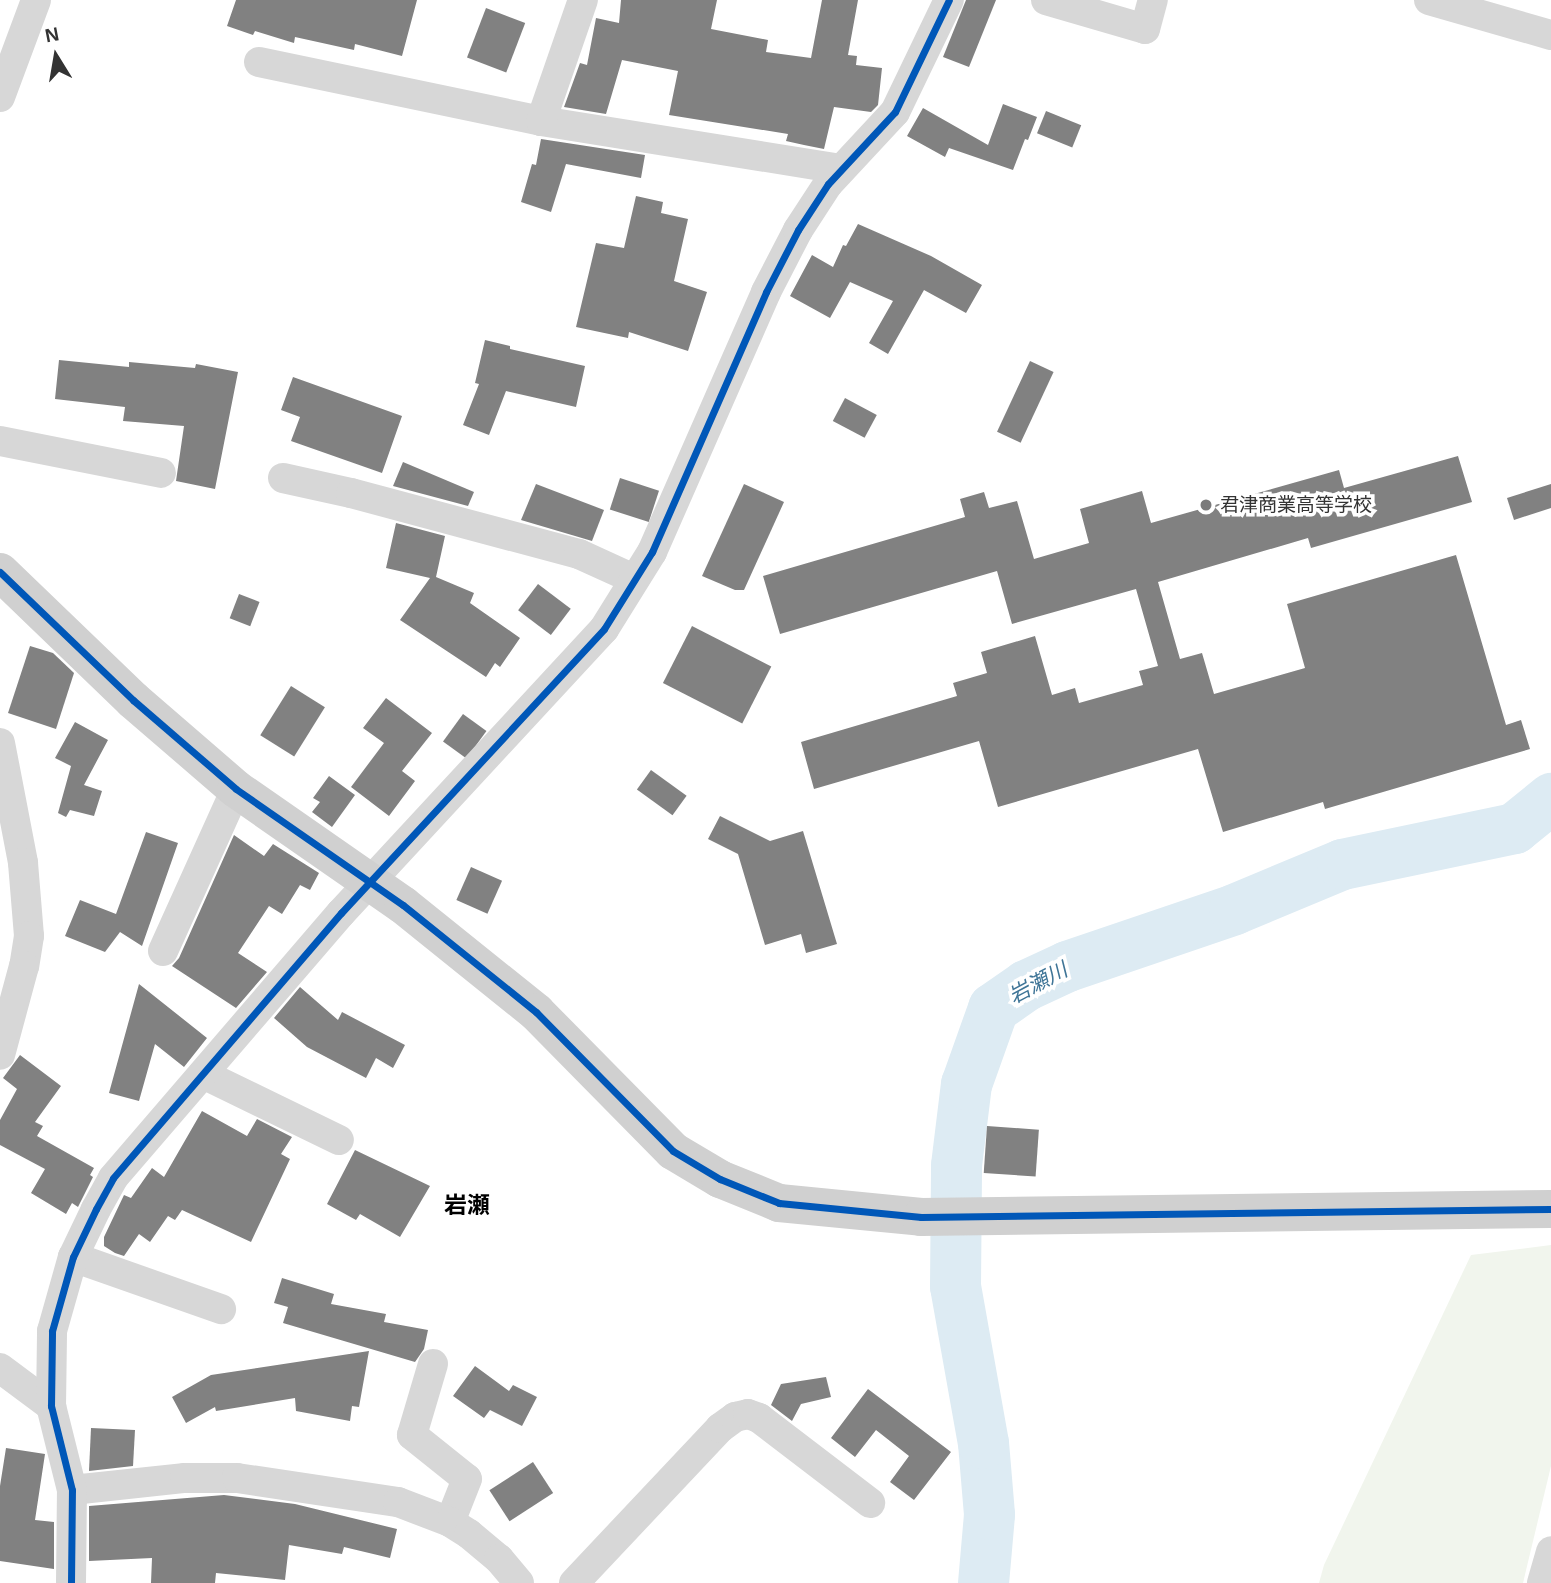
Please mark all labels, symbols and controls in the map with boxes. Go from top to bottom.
north arrow [21,21,91,91]
text: N [43,23,61,47]
place label: 君津商業高等学校 [1220,494,1372,516]
marker: 君津商業高等学校 [1198,497,1214,513]
water label: 岩瀬川 [1004,957,1072,1009]
district label: 岩瀬 [444,1191,490,1219]

